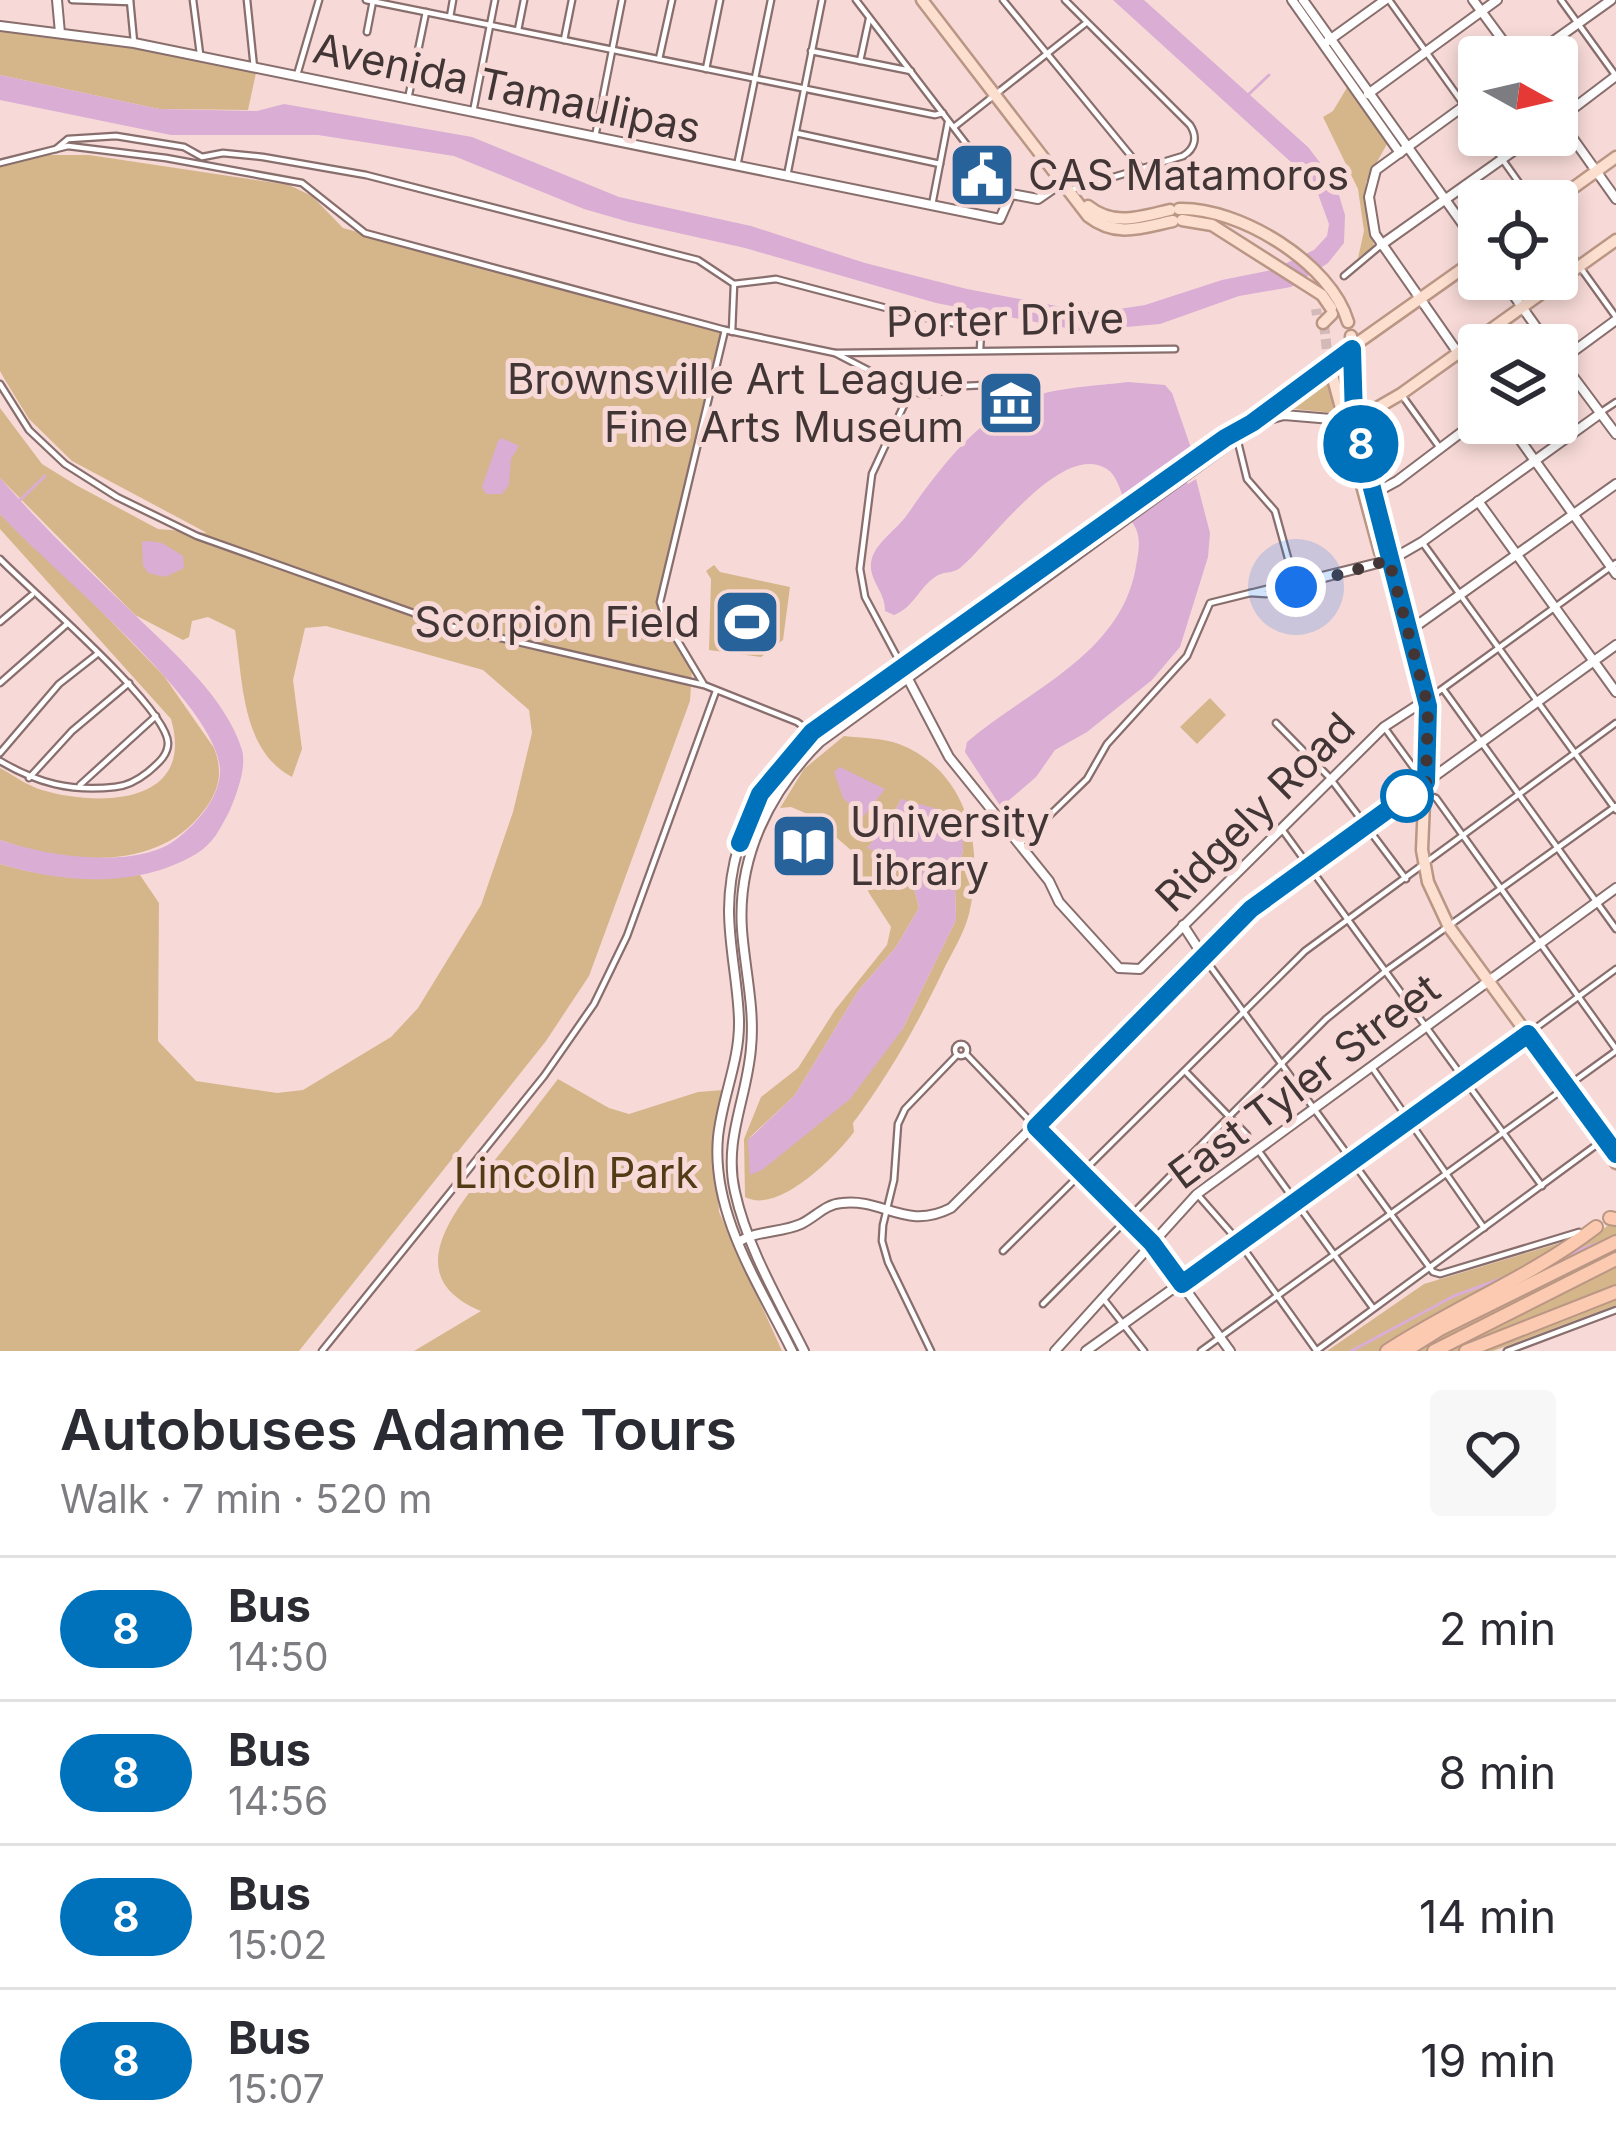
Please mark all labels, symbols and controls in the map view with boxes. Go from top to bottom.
street label: Avenida Tamaulipas [309,22,705,153]
north arrow [1458,36,1578,156]
map controls [1458,36,1578,444]
public building icon: CAS Matamoros [947,140,1017,210]
place label: CAS Matamoros [1028,149,1349,200]
button: locate [1458,180,1578,300]
street label: Porter Drive [886,292,1124,347]
button: layers [1458,324,1578,444]
place label: Brownsville Art League Fine Arts Museum [507,353,964,452]
museum icon: Brownsville Art League Fine Arts Museum [976,368,1046,438]
line badge: 8 [1322,405,1400,483]
text: 8 [1347,418,1375,469]
your location [1266,557,1326,617]
sports icon: Scorpion Field [712,587,782,657]
place label: Scorpion Field [414,596,700,647]
street label: Ridgely Road [1145,702,1365,922]
unlabelled marker [1382,771,1432,821]
place label: University Library [850,796,1050,895]
library icon: University Library [769,811,839,881]
street label: East Tyler Street [1158,962,1449,1199]
park label: Lincoln Park [454,1147,698,1198]
button: heart [1430,1390,1556,1516]
text: Autobuses Adame Tours [60,1395,737,1464]
text: Walk · 7 min · 520 m [60,1475,432,1522]
text: Bus [228,1578,311,1633]
text: 2 min [1439,1601,1556,1656]
text: 8 [112,1603,140,1654]
text: 14:50 [228,1633,329,1680]
text: Bus [228,1722,311,1777]
text: 8 min [1439,1745,1556,1800]
text: 8 [112,1747,140,1798]
text: 14:56 [228,1777,328,1824]
text: Bus [228,1866,311,1921]
text: 14 min [1419,1889,1556,1944]
text: 8 [112,1891,140,1942]
text: 15:02 [228,1921,327,1968]
text: Bus [228,2010,311,2065]
text: 19 min [1420,2033,1556,2088]
text: 8 [112,2035,140,2086]
text: 15:07 [228,2065,325,2112]

